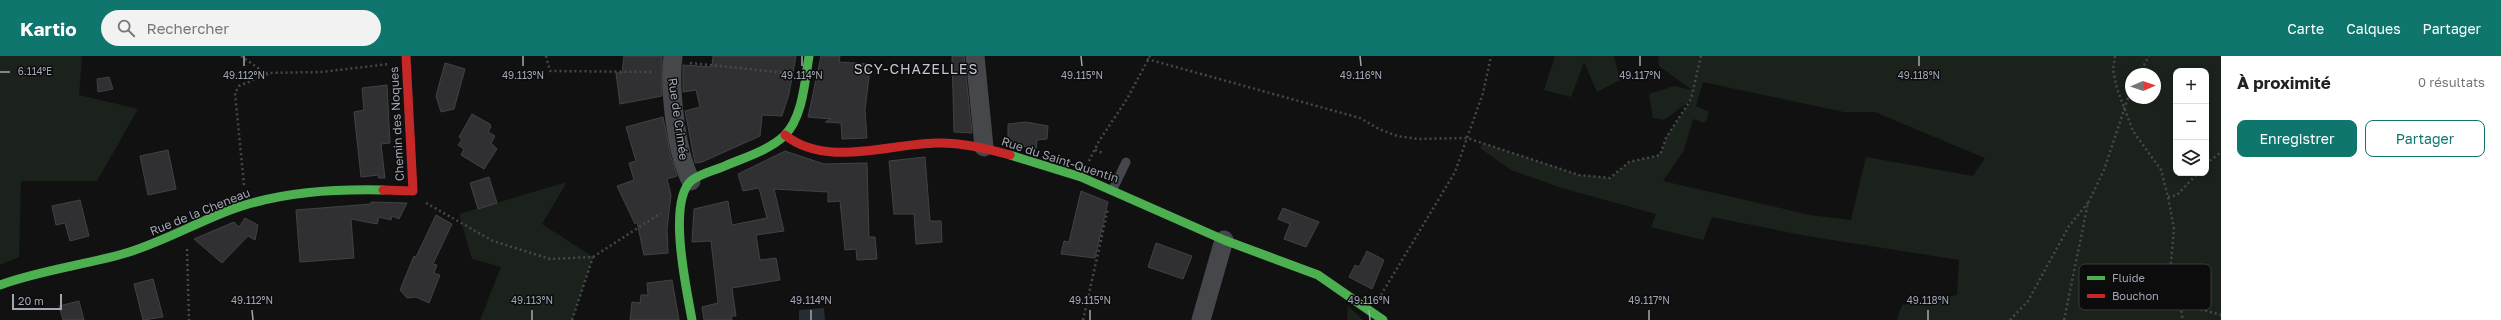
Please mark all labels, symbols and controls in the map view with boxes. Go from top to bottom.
search box [101,10,381,46]
text: Kartio [20,17,77,40]
icon: search [115,17,137,39]
text: Rechercher [147,19,229,37]
text: Carte [2287,20,2324,37]
text: Calques [2346,20,2401,37]
text: Partager [2423,20,2481,37]
district label: SCY-CHAZELLES [854,60,978,77]
text: 6.114°E [18,65,52,77]
street label: Chemin des Noques [386,66,407,182]
north arrow [2125,68,2161,104]
map controls [2173,68,2209,176]
button: + [2173,68,2209,104]
text: 49.112°N [223,69,265,81]
text: 49.113°N [502,69,544,81]
text: 49.114°N [781,69,823,81]
text: 49.115°N [1061,69,1103,81]
text: 49.116°N [1340,69,1382,81]
text: 49.117°N [1619,69,1661,81]
text: 49.118°N [1898,69,1940,81]
text: À proximité [2237,72,2331,93]
text: 0 résultats [2418,74,2485,90]
street label: Rue de Crimée [665,77,692,161]
button: − [2173,104,2209,140]
button: Enregistrer [2237,120,2357,157]
button: Partager [2365,120,2485,157]
street label: Rue du Saint-Quentin [1000,133,1121,186]
button: layers [2173,140,2209,176]
street label: Rue de la Cheneau [147,185,252,239]
legend [2079,264,2211,310]
text: Fluide [2112,271,2145,284]
text: Bouchon [2112,289,2159,302]
scale bar [12,292,62,311]
text: 20 m [18,294,44,307]
text: 49.112°N [231,294,273,306]
text: 49.113°N [511,294,553,306]
text: 49.114°N [790,294,832,306]
text: 49.115°N [1069,294,1111,306]
text: 49.116°N [1348,294,1390,306]
text: 49.117°N [1628,294,1670,306]
text: 49.118°N [1907,294,1949,306]

